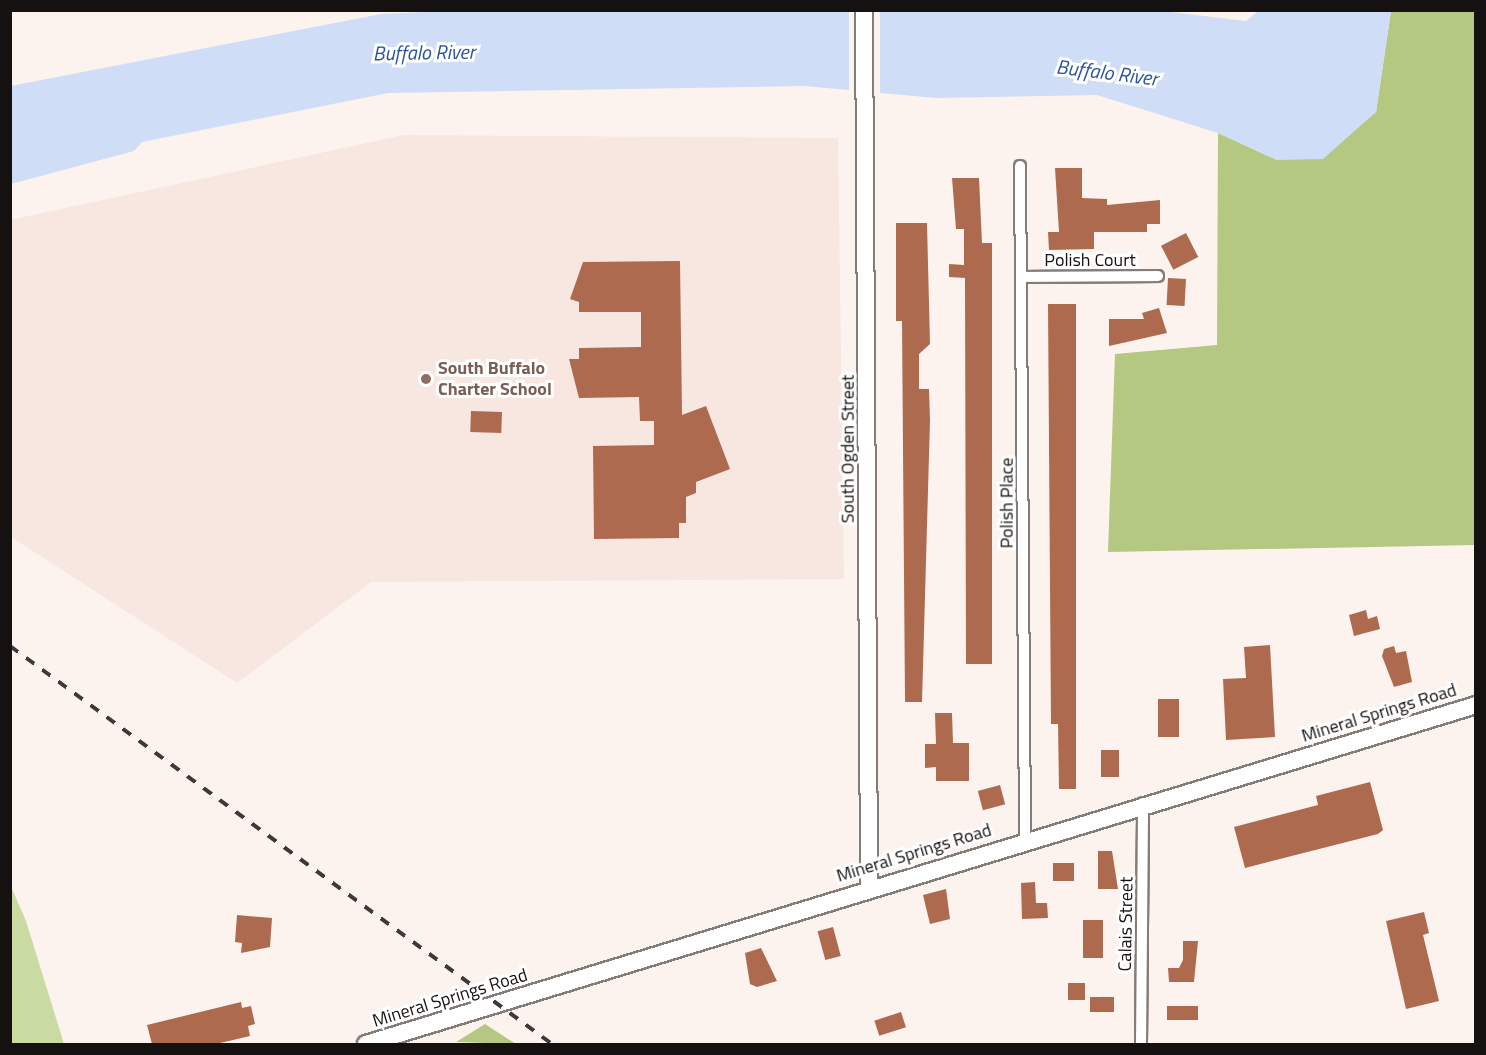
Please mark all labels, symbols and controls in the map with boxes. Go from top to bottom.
water label: Buffalo River [373,39,475,65]
water label: Buffalo River [1055,54,1159,90]
street label: Polish Court [1044,249,1136,271]
place label: South Buffalo Charter School [438,358,552,400]
marker: South Buffalo Charter School [419,372,433,386]
street label: South Ogden Street [837,375,859,523]
street label: Polish Place [996,458,1018,548]
street label: Mineral Springs Road [1299,679,1459,747]
street label: Mineral Springs Road [834,819,994,887]
street label: Calais Street [1114,876,1138,972]
street label: Mineral Springs Road [370,964,530,1032]

